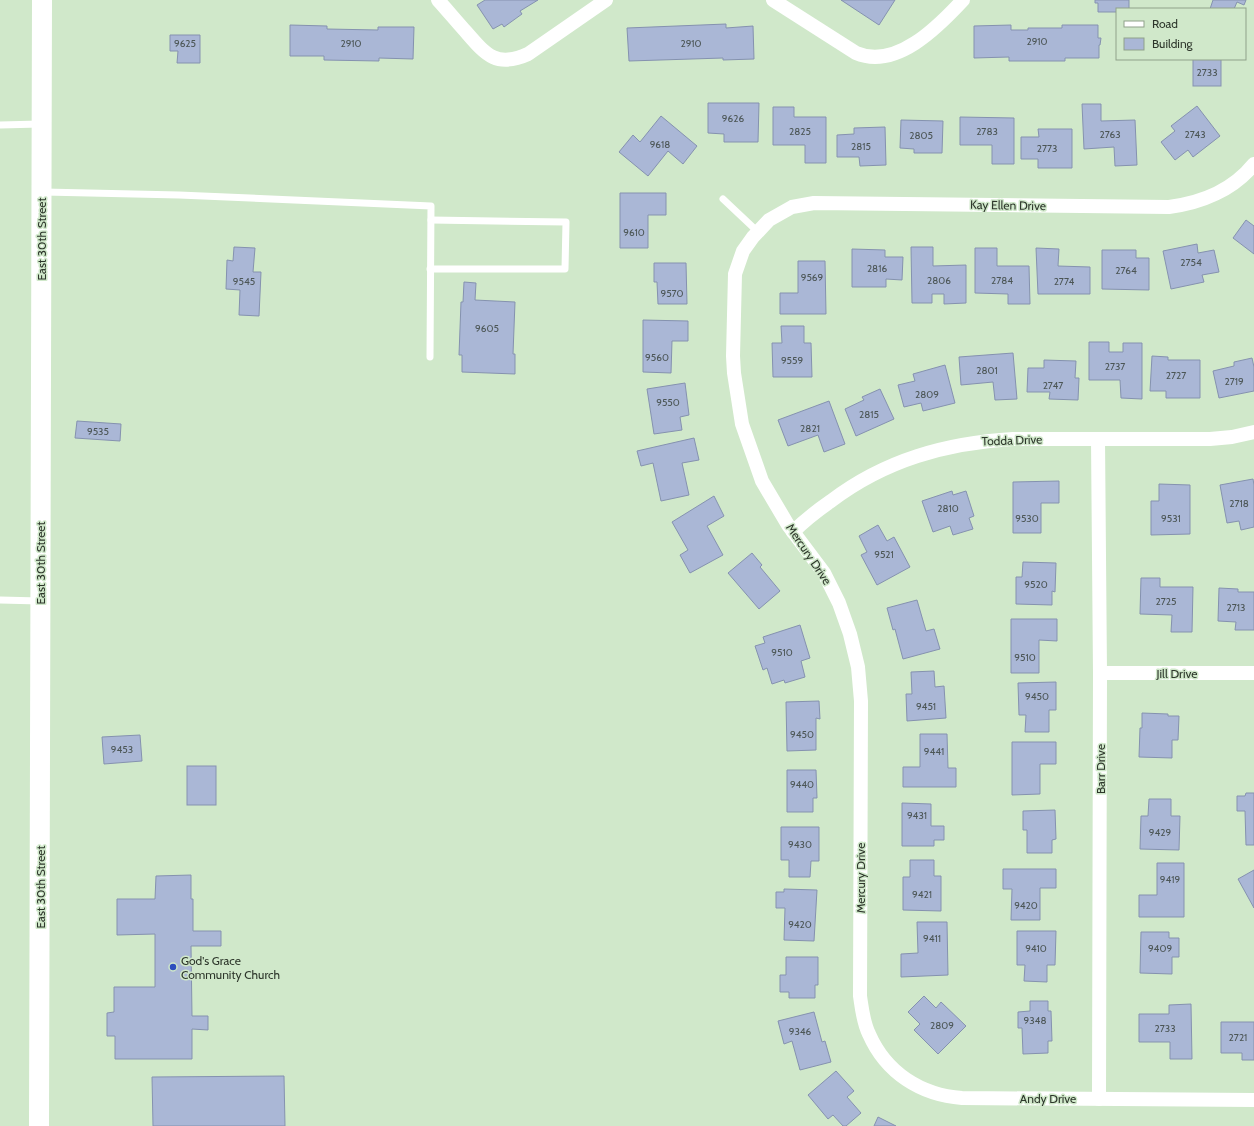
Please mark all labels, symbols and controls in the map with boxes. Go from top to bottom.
legend [1116,8,1246,60]
text: Road [1152,16,1178,31]
house number: 2910 [1026,35,1048,48]
text: Building [1152,36,1194,51]
house number: 9625 [174,37,196,50]
house number: 2910 [340,37,362,50]
house number: 2910 [680,37,702,50]
house number: 2733 [1196,66,1218,79]
house number: 9626 [722,112,744,125]
house number: 2825 [789,125,811,138]
house number: 2783 [976,125,998,138]
house number: 2763 [1099,128,1121,141]
house number: 2743 [1184,128,1206,141]
house number: 2805 [909,129,933,142]
house number: 9618 [650,138,670,151]
house number: 2815 [851,140,871,153]
house number: 2773 [1037,142,1057,155]
street label: East 30th Street [34,197,49,281]
street label: Kay Ellen Drive [970,197,1046,213]
house number: 9610 [623,226,645,239]
house number: 2754 [1180,256,1202,269]
house number: 2816 [867,262,887,275]
house number: 2764 [1115,264,1137,277]
house number: 9569 [801,271,824,284]
house number: 2806 [927,274,951,287]
house number: 2784 [991,274,1013,287]
house number: 9545 [233,275,255,288]
house number: 2774 [1054,275,1075,288]
house number: 9570 [660,287,684,300]
house number: 9605 [475,322,499,335]
house number: 9560 [645,351,669,364]
house number: 9559 [781,354,803,367]
house number: 2737 [1105,360,1125,373]
house number: 2801 [976,364,998,377]
house number: 2727 [1166,369,1186,382]
house number: 2719 [1224,375,1244,388]
house number: 2747 [1043,379,1063,392]
house number: 2809 [915,388,939,401]
house number: 9550 [656,396,680,409]
house number: 2815 [859,408,879,421]
house number: 2821 [800,422,820,435]
house number: 9535 [87,425,109,438]
street label: Todda Drive [981,431,1043,449]
house number: 2718 [1229,497,1249,510]
house number: 2810 [937,502,959,515]
house number: 9530 [1015,512,1039,525]
house number: 9531 [1161,512,1181,525]
street label: East 30th Street [33,521,48,605]
street label: Mercury Drive [783,521,835,587]
house number: 9521 [874,548,894,561]
house number: 9520 [1024,578,1048,591]
house number: 2725 [1156,595,1176,608]
house number: 2713 [1227,601,1245,614]
house number: 9510 [771,646,793,659]
house number: 9510 [1014,651,1036,664]
street label: Jill Drive [1156,666,1197,681]
house number: 9450 [1025,690,1049,703]
house number: 9451 [916,700,936,713]
house number: 9450 [790,728,814,741]
house number: 9453 [111,743,133,756]
street label: Barr Drive [1093,744,1108,794]
house number: 9441 [924,745,944,758]
house number: 9440 [790,778,814,791]
house number: 9431 [907,809,927,822]
house number: 9429 [1149,826,1172,839]
house number: 9430 [788,838,812,851]
street label: Mercury Drive [853,843,868,913]
street label: East 30th Street [33,845,48,929]
house number: 9419 [1160,873,1181,886]
house number: 9421 [912,888,932,901]
house number: 9420 [1014,899,1038,912]
house number: 9420 [788,918,812,931]
house number: 9411 [923,932,941,945]
house number: 9410 [1025,942,1047,955]
house number: 9409 [1148,942,1172,955]
place label: God's Grace Community Church [181,953,280,982]
marker: God's Grace Community Church [168,962,178,972]
house number: 9348 [1024,1014,1046,1027]
house number: 2809 [930,1019,954,1032]
house number: 2733 [1154,1022,1176,1035]
house number: 9346 [789,1025,812,1038]
house number: 2721 [1229,1031,1247,1044]
street label: Andy Drive [1020,1091,1076,1106]

